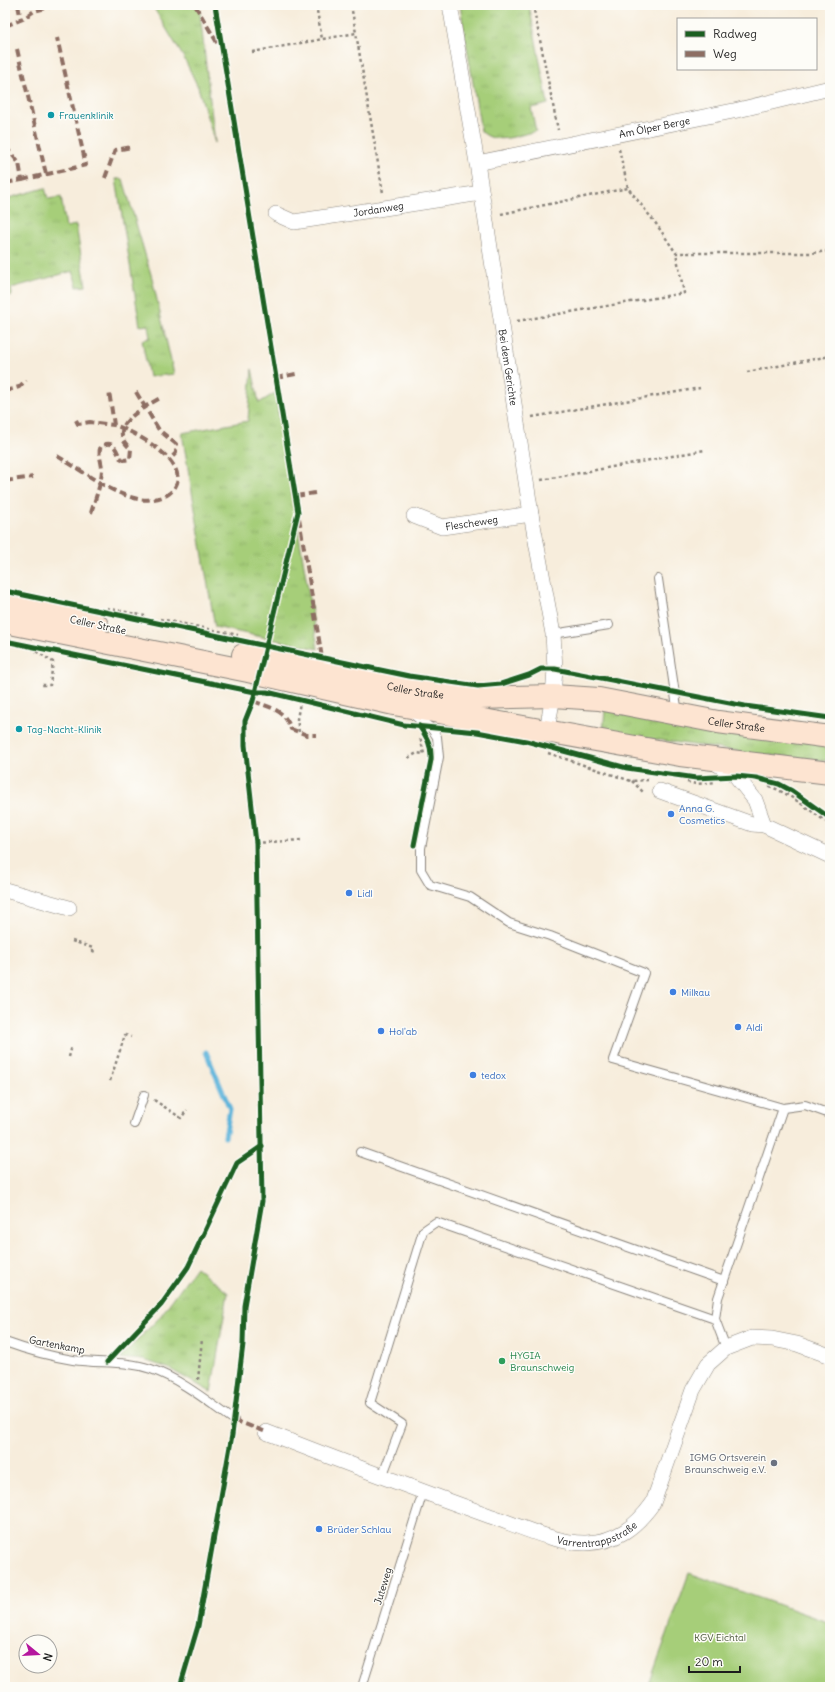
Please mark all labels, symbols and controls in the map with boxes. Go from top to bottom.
legend [677,18,817,70]
text: Radweg [713,26,757,41]
text: Weg [713,46,737,61]
place label: Frauenklinik [59,109,114,122]
marker: Frauenklinik [46,110,56,120]
street label: Am Ölper Berge [618,113,691,141]
street label: Jordanweg [352,199,404,219]
street label: Bei dem Gerichte [496,328,521,407]
street label: Flescheweg [444,512,499,533]
street label: Celler Straße [69,613,127,637]
street label: Celler Straße [386,679,444,701]
street label: Celler Straße [707,714,766,735]
place label: Tag-Nacht-Klinik [27,723,102,736]
marker: Tag-Nacht-Klinik [14,724,24,734]
place label: Anna G. Cosmetics [679,802,725,827]
marker: Anna G. Cosmetics [666,809,676,819]
place label: Lidl [357,887,373,900]
marker: Lidl [344,888,354,898]
place label: Milkau [681,986,710,999]
marker: Milkau [668,987,678,997]
place label: Aldi [746,1021,763,1034]
marker: Aldi [733,1022,743,1032]
place label: Hol'ab [389,1025,417,1038]
marker: Hol'ab [376,1026,386,1036]
place label: tedox [481,1069,506,1082]
marker: tedox [468,1070,478,1080]
street label: Gartenkamp [28,1333,86,1357]
place label: HYGIA Braunschweig [510,1349,574,1374]
marker: HYGIA Braunschweig [497,1356,507,1366]
place label: IGMG Ortsverein Braunschweig e.V. [685,1451,766,1476]
marker: IGMG Ortsverein Braunschweig e.V. [769,1458,779,1468]
street label: Varrentrappstraße [556,1518,640,1550]
place label: Brüder Schlau [327,1523,391,1536]
marker: Brüder Schlau [314,1524,324,1534]
street label: Juteweg [371,1566,395,1606]
park label: KGV Eichtal [694,1631,746,1644]
north arrow [18,1634,58,1674]
scale bar [689,1648,740,1674]
text: N [40,1651,55,1663]
text: 20 m [695,1654,723,1669]

